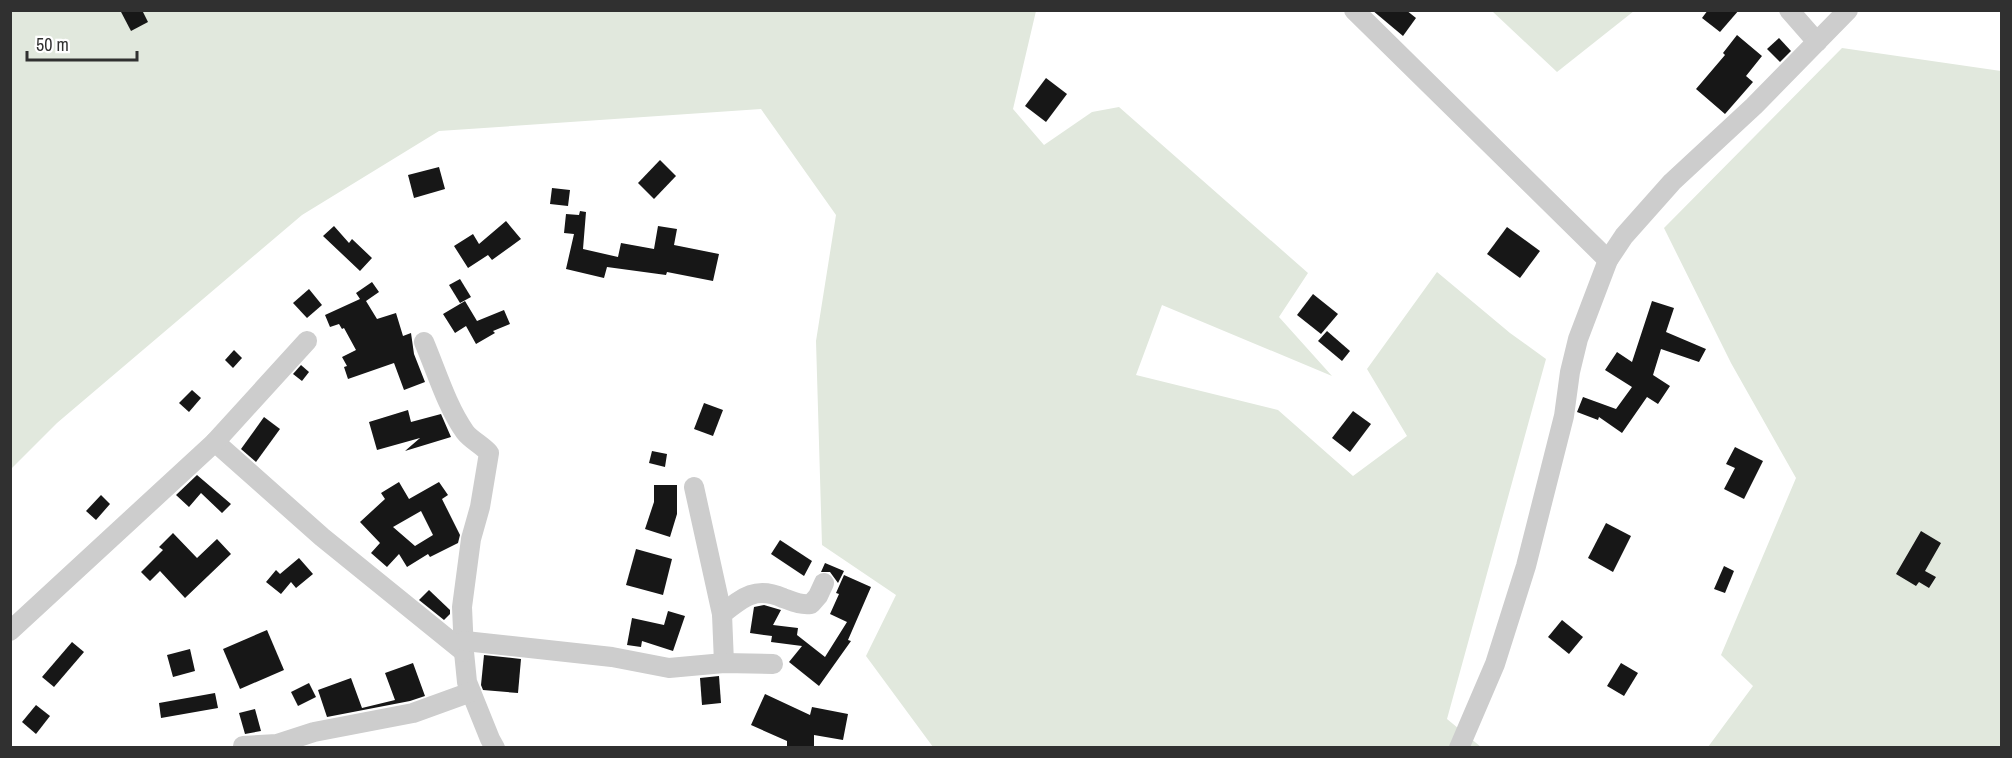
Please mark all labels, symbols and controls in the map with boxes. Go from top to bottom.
scale bar [27,24,136,62]
text: 50 m [36,32,69,57]

